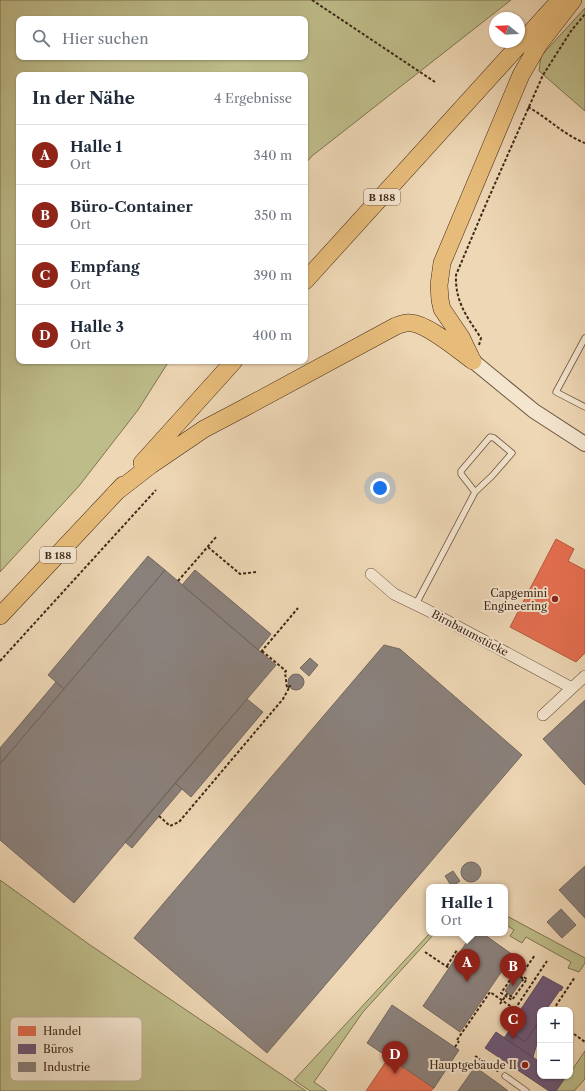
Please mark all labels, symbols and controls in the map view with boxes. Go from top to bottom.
north arrow [489,12,525,48]
search box [16,16,308,60]
icon: search [30,27,52,49]
text: Hier suchen [62,29,149,48]
text: In der Nähe [32,88,135,108]
text: 4 Ergebnisse [214,90,292,106]
text: Halle 1 [70,137,122,156]
text: A [40,147,50,163]
text: 340 m [254,147,292,163]
text: Ort [70,156,91,172]
road number: B 188 [364,189,400,205]
text: Büro-Container [70,197,193,216]
text: B [40,207,50,223]
text: 350 m [254,207,292,223]
text: Ort [70,216,91,232]
text: Empfang [70,257,140,276]
text: C [40,267,50,283]
text: 390 m [253,267,292,283]
text: Ort [70,276,91,292]
text: Halle 3 [70,317,124,336]
text: D [39,327,51,343]
text: 400 m [252,327,292,343]
text: Ort [70,336,91,352]
your location [370,478,390,498]
road number: B 188 [40,547,76,563]
place label: Capgemini Engineering [484,586,548,613]
marker: Capgemini Engineering [550,594,560,604]
street label: Birnbaumstücke [429,607,511,659]
popup [426,884,508,936]
text: Halle 1 [441,893,493,912]
text: Ort [441,912,462,928]
pin: A [454,949,480,982]
pin: B [500,953,526,986]
pin: C [500,1006,526,1039]
map controls [537,1007,573,1079]
button: + [537,1007,573,1043]
legend [10,1017,142,1081]
text: Handel [43,1024,82,1038]
pin: D [382,1041,408,1074]
text: Büros [43,1042,74,1056]
button: − [537,1043,573,1079]
place label: Hauptgebäude II [429,1058,517,1072]
text: Industrie [43,1060,90,1074]
marker: Hauptgebäude II [520,1060,530,1070]

